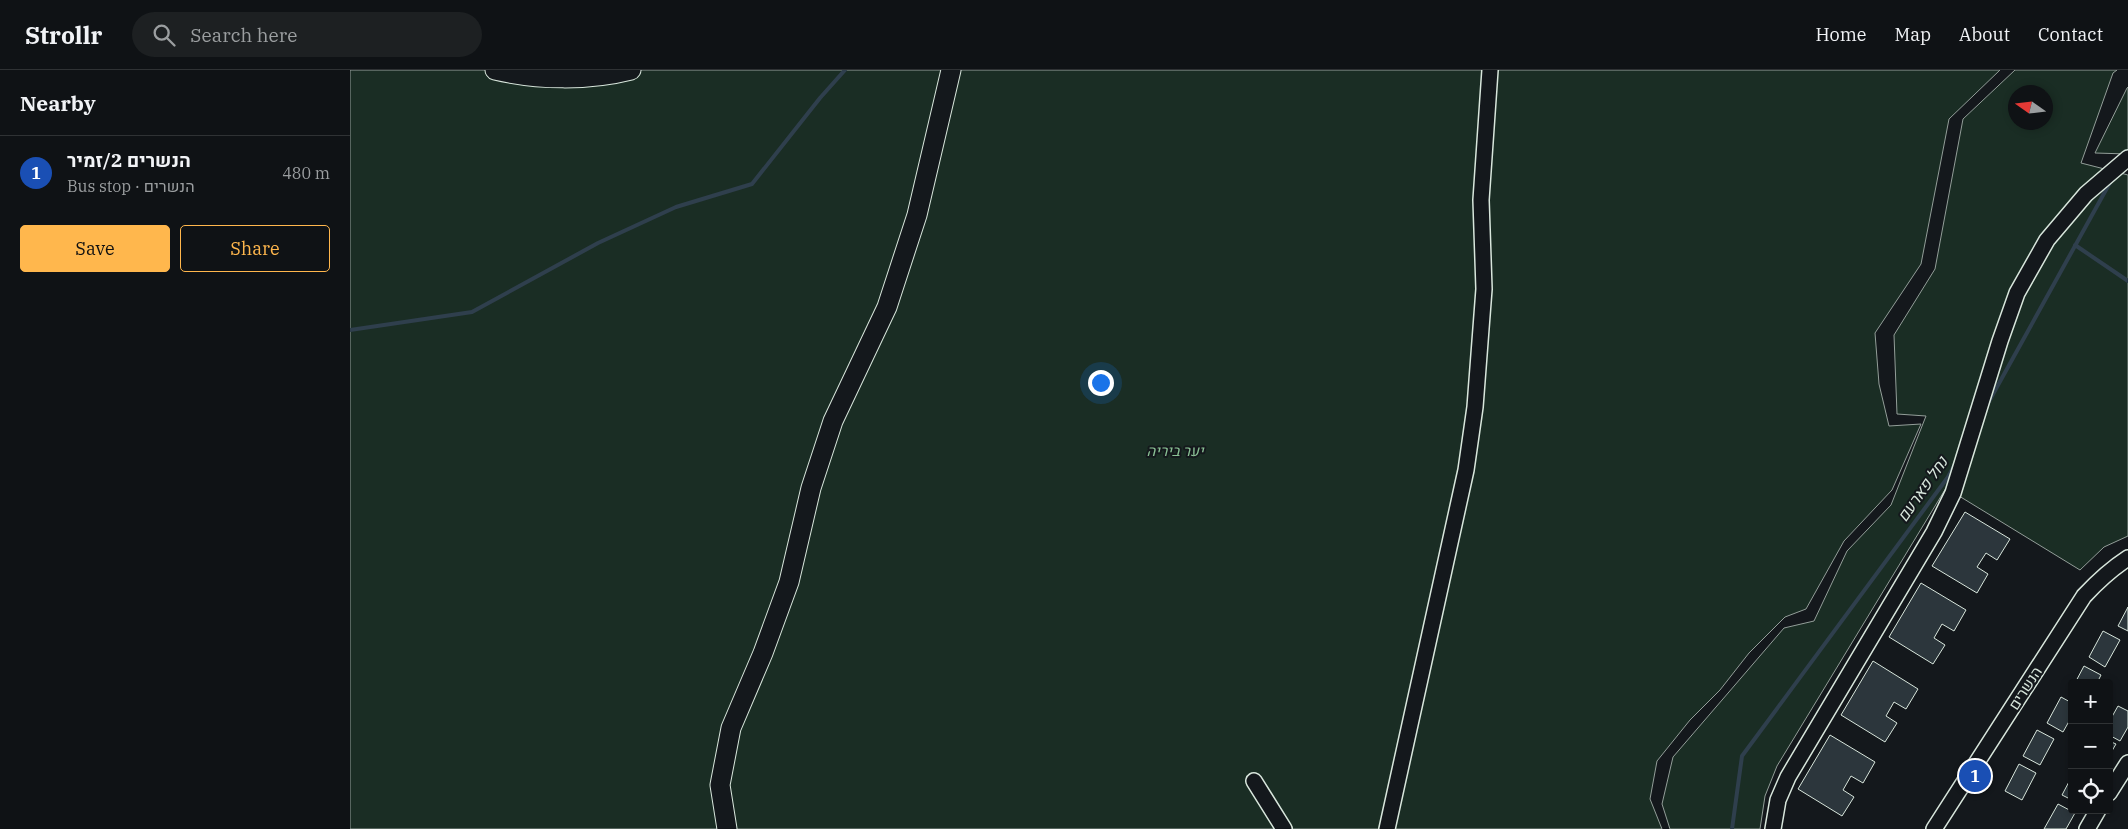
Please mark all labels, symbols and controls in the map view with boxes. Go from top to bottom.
search box [132,12,482,57]
text: Strollr [25,19,102,51]
icon: search [150,21,178,49]
text: Search here [190,23,297,47]
text: Home [1815,23,1867,46]
text: Map [1895,23,1931,46]
text: About [1959,23,2010,46]
text: Contact [2038,23,2103,46]
north arrow [2008,85,2053,130]
text: Nearby [20,89,96,117]
text: הנשרים 2/זמיר [67,148,191,172]
text: 1 [31,163,41,183]
text: 480 m [282,163,330,183]
text: Bus stop · הנשרים [67,176,195,196]
button: Save [20,225,170,272]
button: Share [180,225,330,272]
your location [1088,370,1114,396]
park label: יער ביריה [1147,441,1205,460]
water label: נחל פארעם [1892,452,1952,525]
street label: הנשרים [2004,663,2046,713]
map controls [2068,679,2113,814]
button: + [2068,679,2113,724]
button: − [2068,724,2113,769]
pin: 1 [1959,757,1991,795]
button: locate [2068,769,2113,814]

